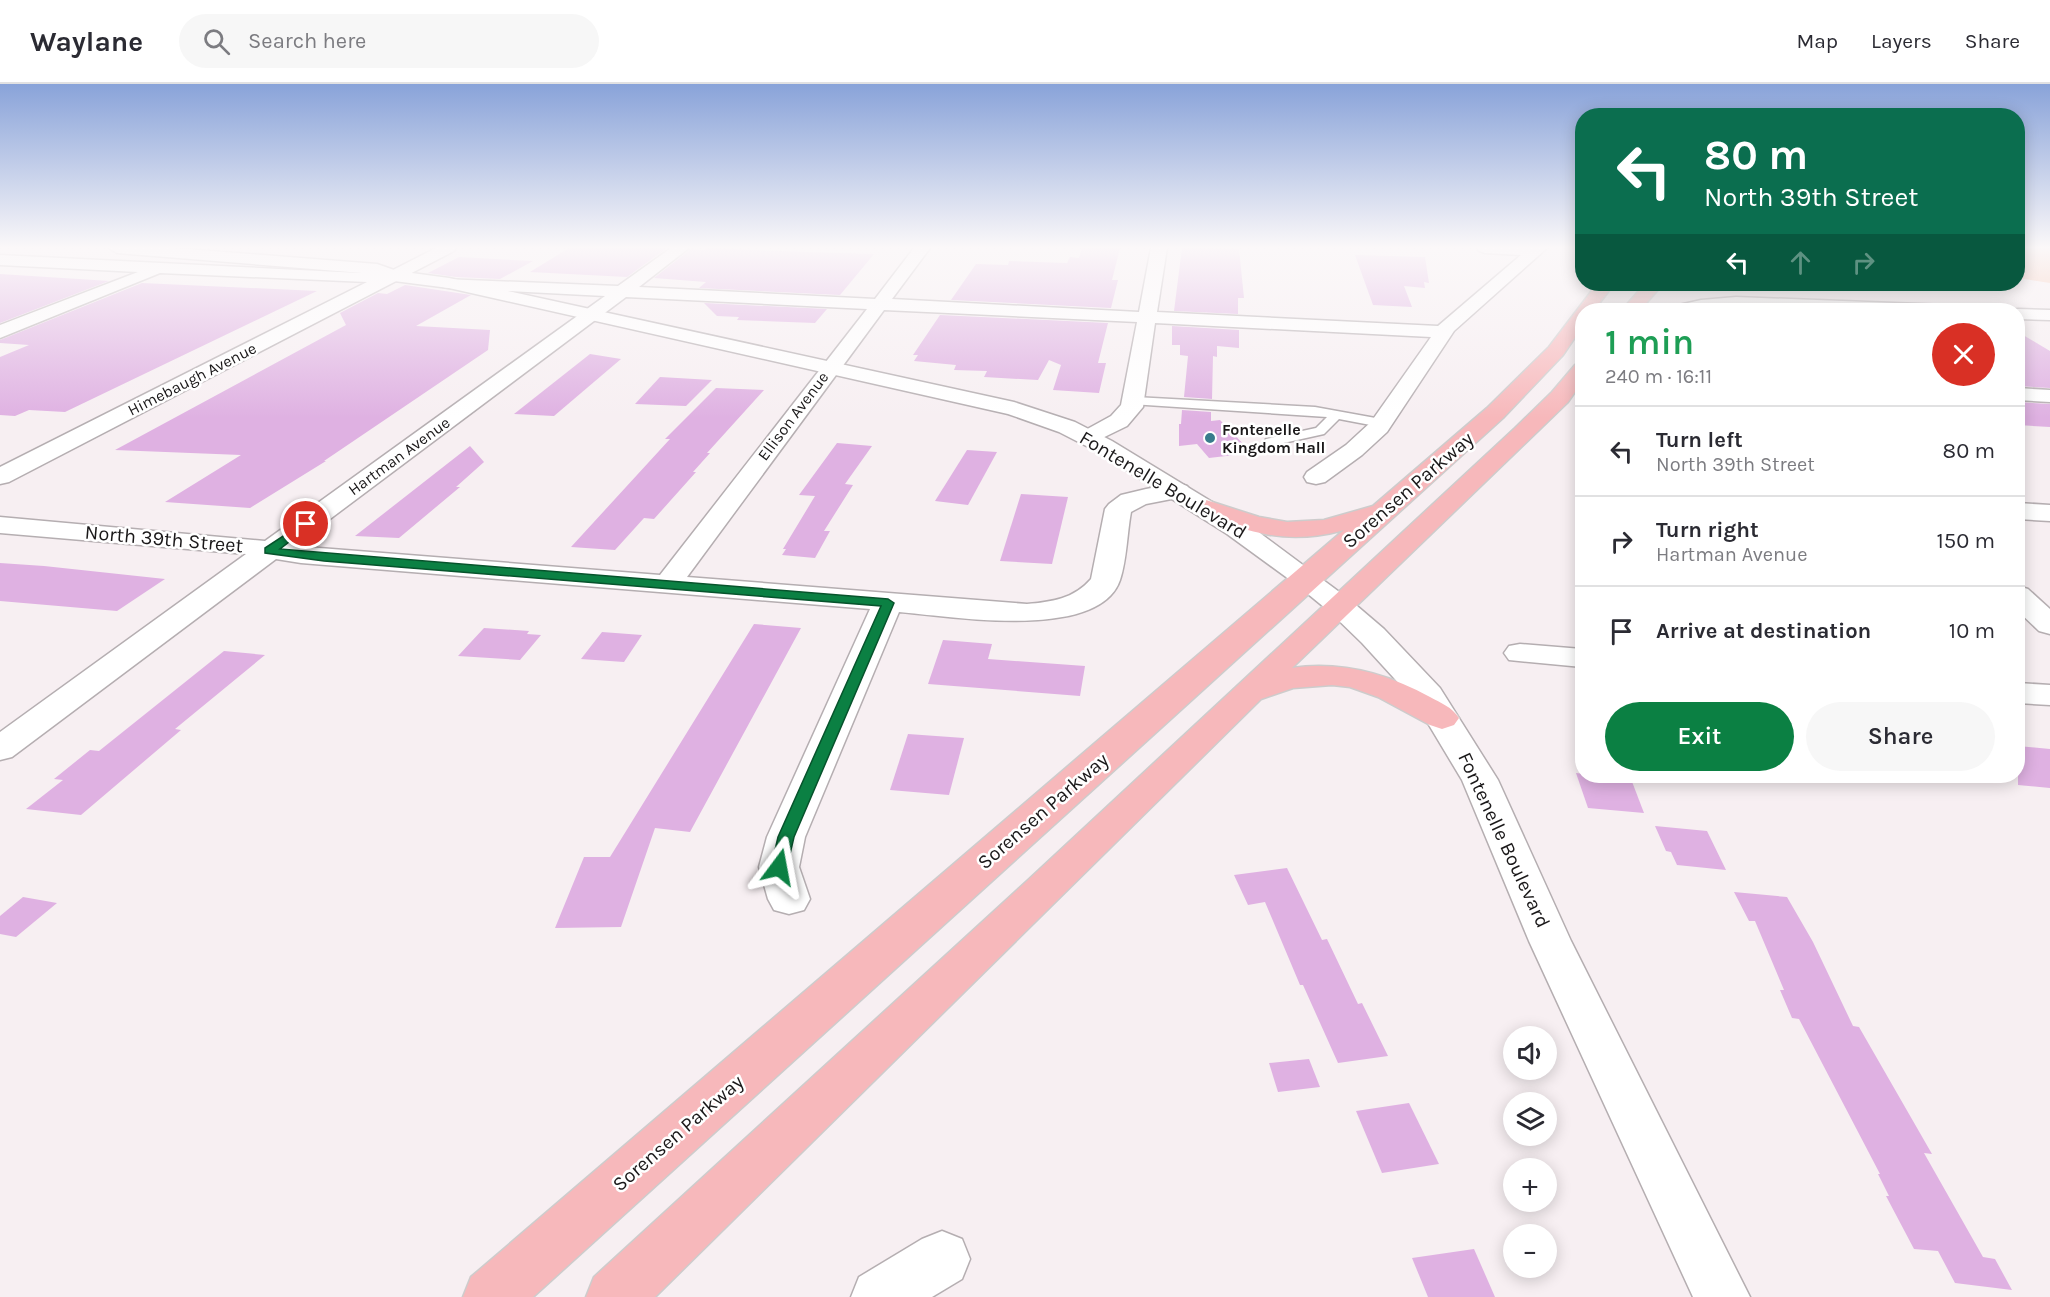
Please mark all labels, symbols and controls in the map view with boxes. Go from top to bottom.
search box [179,14,599,68]
text: Waylane [30,25,143,58]
icon: search [200,25,233,58]
text: Search here [248,28,366,54]
text: Map [1796,29,1838,53]
text: Layers [1871,29,1932,53]
text: Share [1965,29,2020,53]
text: 80 m [1704,130,1808,180]
icon: left [1605,132,1683,210]
text: North 39th Street [1704,181,1918,213]
icon: left [1721,246,1754,279]
icon: ahead [1784,246,1817,279]
icon: right [1847,246,1880,279]
text: 1 min [1605,321,1694,363]
button: close [1932,323,1995,386]
street label: Himebaugh Avenue [125,338,259,420]
text: 240 m · 16:11 [1605,365,1712,388]
street label: Ellison Avenue [754,368,832,464]
street label: Hartman Avenue [344,413,454,499]
place label: Fontenelle Kingdom Hall [1222,420,1326,457]
street label: Fontenelle Boulevard [1075,426,1251,544]
street label: Sorensen Parkway [1338,427,1478,553]
text: Turn left [1656,427,1743,453]
marker: Fontenelle Kingdom Hall [1203,431,1217,445]
icon: left [1605,435,1638,468]
text: 80 m [1943,438,1995,464]
text: North 39th Street [1656,453,1815,476]
pin [280,498,331,549]
icon: arrive [289,507,322,540]
text: Turn right [1656,517,1759,543]
street label: North 39th Street [84,521,245,557]
icon: right [1605,525,1638,558]
text: 150 m [1936,528,1995,554]
text: Hartman Avenue [1656,543,1808,566]
icon: arrive [1605,615,1638,648]
text: Arrive at destination [1656,618,1871,644]
text: 10 m [1949,618,1995,644]
button: Exit [1605,702,1794,771]
button: Share [1806,702,1995,771]
street label: Sorensen Parkway [973,748,1113,874]
street label: Fontenelle Boulevard [1453,749,1555,931]
position arrow [747,835,811,899]
map controls [1503,1026,1557,1278]
button: sound [1503,1026,1557,1080]
street label: Sorensen Parkway [608,1070,748,1196]
button: layers [1503,1092,1557,1146]
button: + [1503,1158,1557,1212]
button: − [1503,1224,1557,1278]

